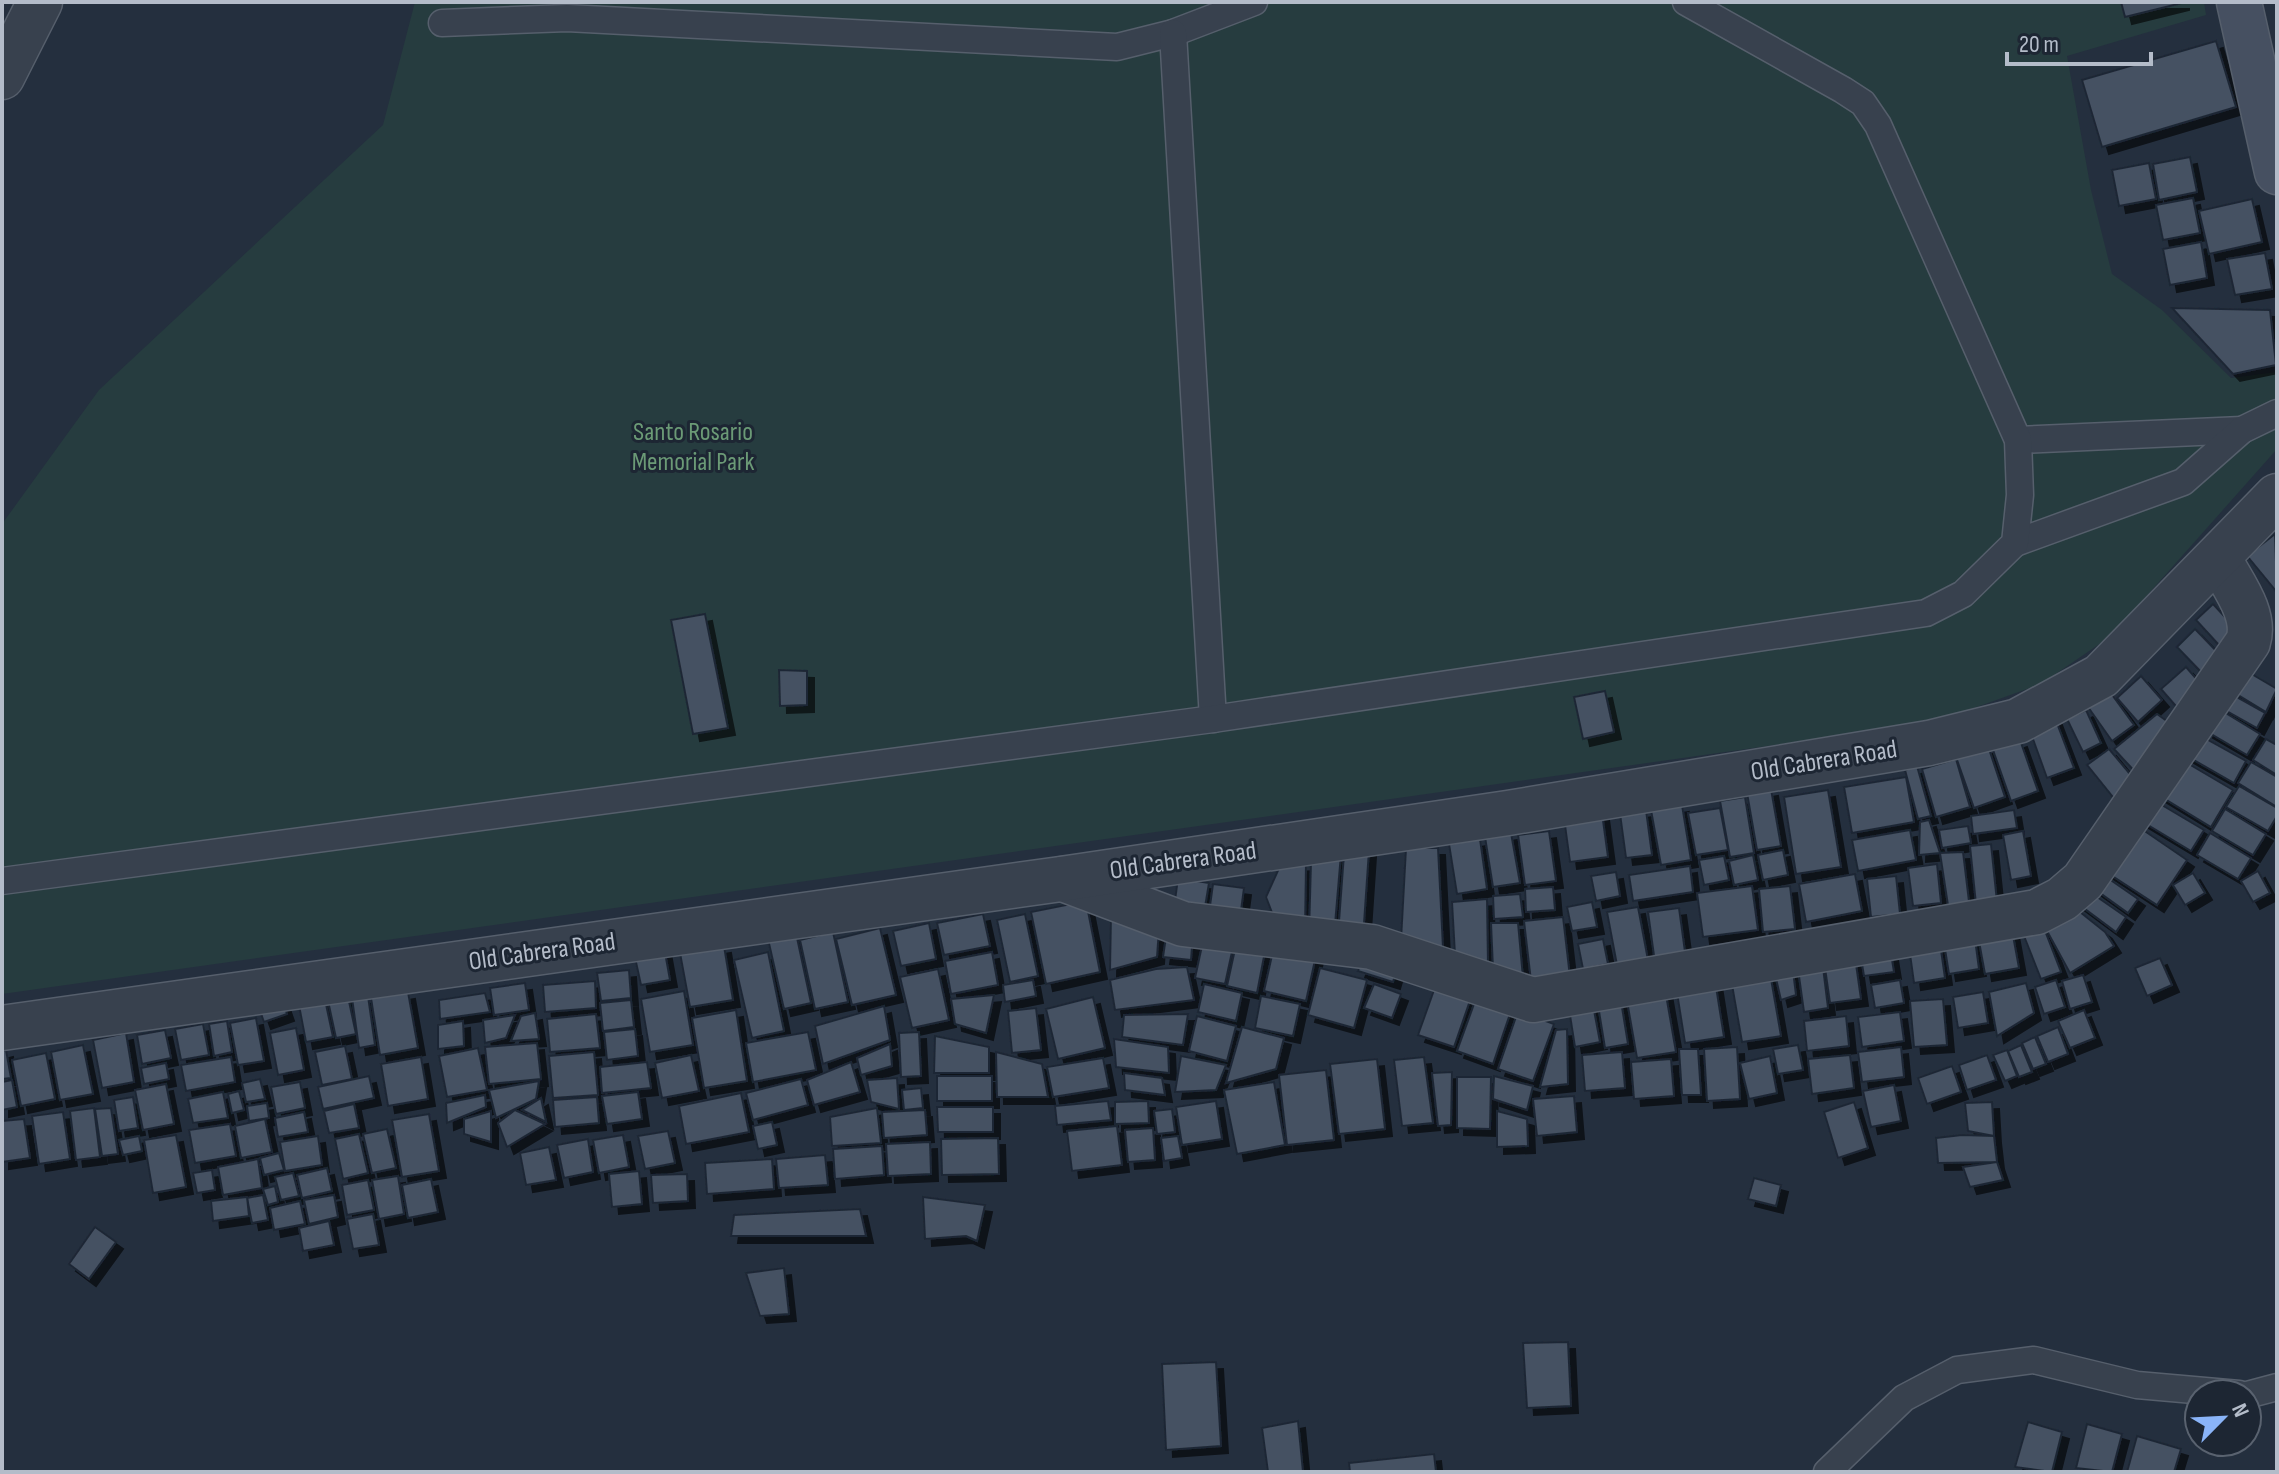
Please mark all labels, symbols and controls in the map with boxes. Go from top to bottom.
scale bar [2007,16,2151,66]
text: 20 m [2019,30,2059,59]
park label: Santo Rosario Memorial Park [632,417,754,478]
street label: Old Cabrera Road [1749,734,1899,788]
street label: Old Cabrera Road [1108,835,1258,887]
street label: Old Cabrera Road [467,926,617,978]
north arrow [2183,1378,2263,1458]
text: N [2225,1400,2255,1421]

